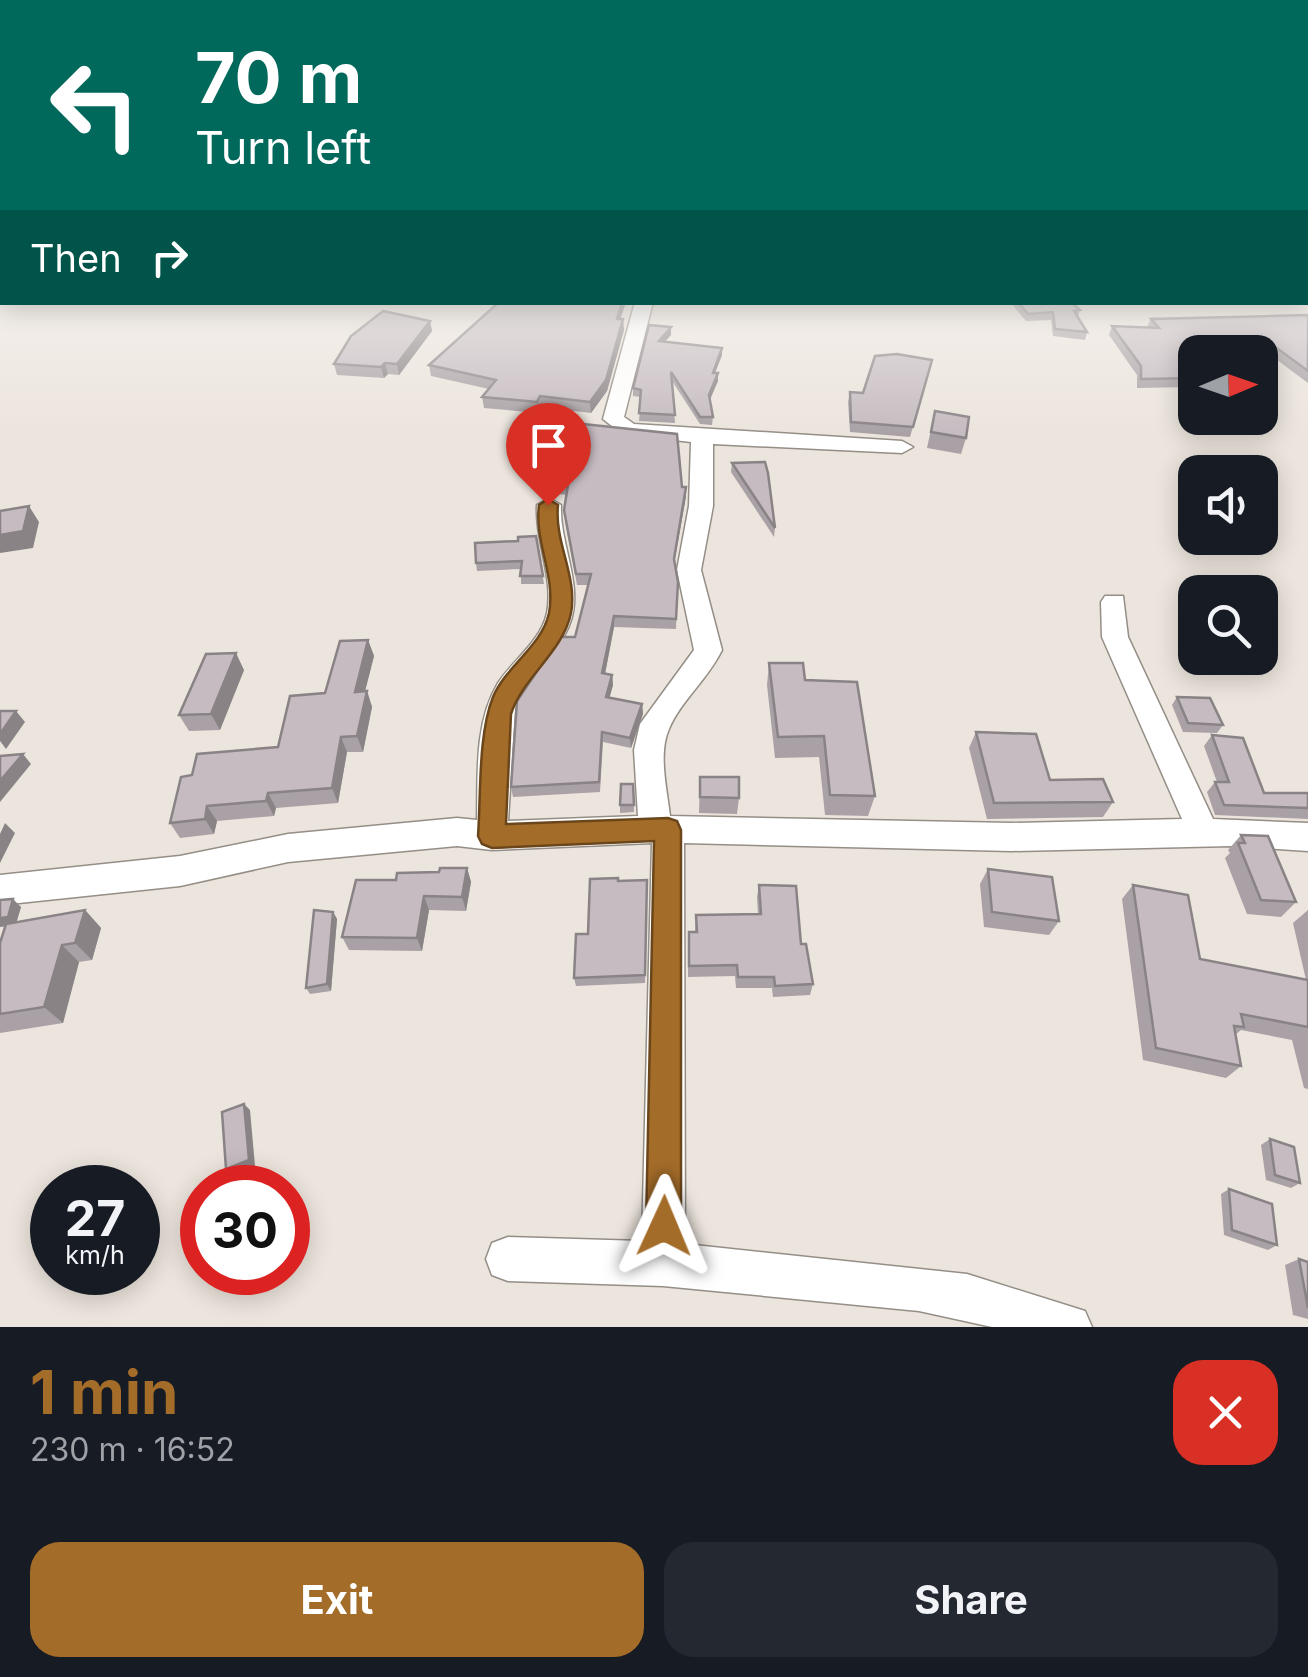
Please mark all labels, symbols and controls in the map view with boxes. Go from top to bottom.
text: 70 m [195,35,362,120]
icon: left [30,40,160,170]
text: Turn left [195,120,371,175]
icon: right [142,230,197,285]
text: Then [30,235,122,281]
north arrow [1178,335,1278,435]
map controls [1178,335,1278,675]
pin [506,403,591,506]
icon: arrive [521,418,576,473]
button: sound [1178,455,1278,555]
button: search [1178,575,1278,675]
speed limit sign: 30 [180,1165,310,1295]
position arrow [612,1174,716,1278]
text: 27 [65,1188,125,1248]
text: km/h [65,1240,125,1270]
text: 1 min [30,1356,178,1428]
button: close [1173,1360,1278,1465]
text: 230 m · 16:52 [30,1430,235,1469]
button: Exit [30,1542,644,1657]
button: Share [664,1542,1278,1657]

